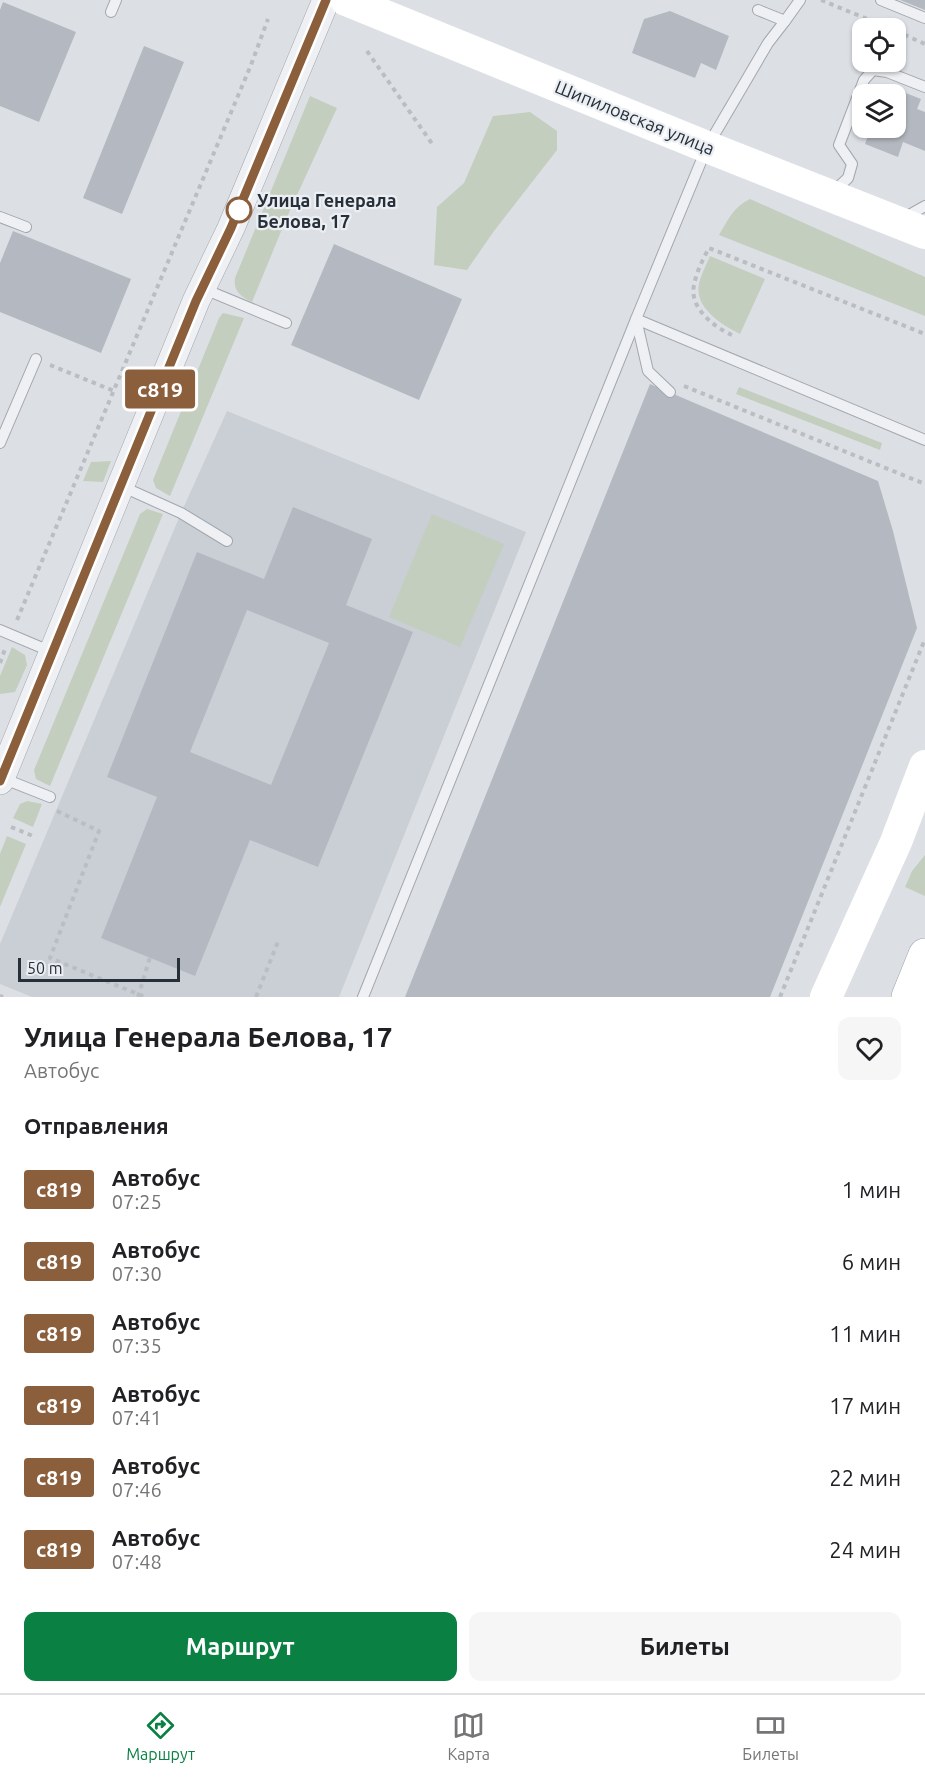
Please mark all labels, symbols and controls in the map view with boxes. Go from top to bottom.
map controls [852,18,906,138]
button: locate [852,18,906,72]
street label: Шипиловская улица [552,76,718,158]
button: layers [852,84,906,138]
place label: Улица Генерала Белова, 17 [257,190,396,231]
marker: Улица Генерала Белова, 17 [226,197,252,223]
line badge: с819 [118,370,202,408]
text: с819 [137,377,183,401]
scale bar [18,955,180,983]
text: 50 m [27,959,63,977]
button: heart [838,1017,901,1080]
text: Улица Генерала Белова, 17 [24,1021,393,1052]
text: Автобус [24,1059,99,1082]
text: Отправления [24,1113,169,1138]
text: Автобус [112,1165,200,1190]
text: с819 [36,1177,82,1201]
text: 1 мин [842,1177,901,1202]
text: 07:25 [112,1190,162,1213]
text: Автобус [112,1237,200,1262]
text: с819 [36,1249,82,1273]
text: 6 мин [842,1249,901,1274]
text: 07:30 [112,1262,162,1285]
text: Автобус [112,1309,200,1334]
text: с819 [36,1321,82,1345]
text: 11 мин [829,1321,901,1346]
text: 07:35 [112,1334,162,1357]
text: Автобус [112,1381,200,1406]
text: с819 [36,1393,82,1417]
text: 17 мин [829,1393,901,1418]
text: 07:41 [112,1406,162,1429]
text: Автобус [112,1453,200,1478]
text: с819 [36,1465,82,1489]
text: 22 мин [829,1465,901,1490]
text: 07:46 [112,1478,162,1501]
text: Автобус [112,1525,200,1550]
text: с819 [36,1537,82,1561]
text: 24 мин [829,1537,901,1562]
text: 07:48 [112,1550,162,1573]
button: Маршрут [24,1612,457,1681]
button: Билеты [469,1612,901,1681]
tab: Маршрут [126,1709,195,1763]
tab: Карта [447,1709,490,1763]
tab: Билеты [742,1709,799,1763]

